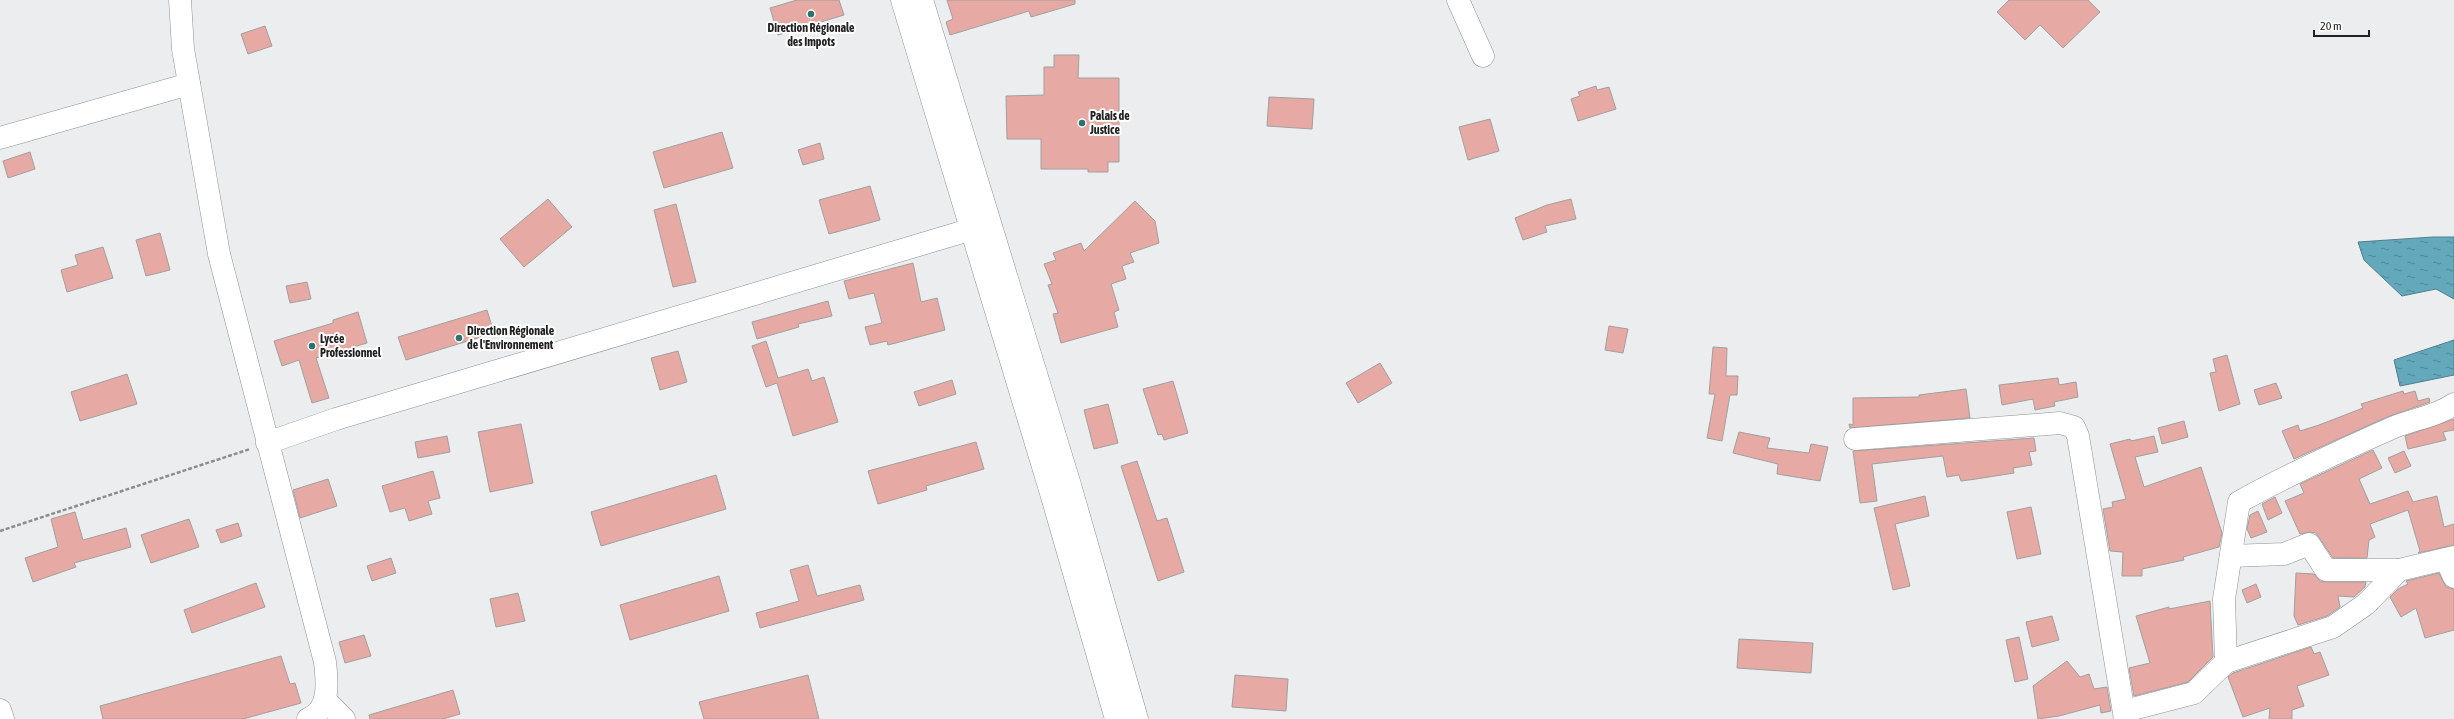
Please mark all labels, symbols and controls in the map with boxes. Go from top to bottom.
marker: Direction Régionale des Impots [806,9,816,19]
scale bar [2314,12,2369,38]
text: 20 m [2320,19,2342,33]
place label: Direction Régionale des Impots [767,21,855,49]
place label: Palais de Justice [1089,109,1130,137]
marker: Palais de Justice [1077,118,1087,128]
place label: Direction Régionale de l'Environnement [467,324,555,352]
place label: Lycée Professionnel [320,332,382,360]
marker: Direction Régionale de l'Environnement [454,333,464,343]
marker: Lycée Professionnel [307,341,317,351]

